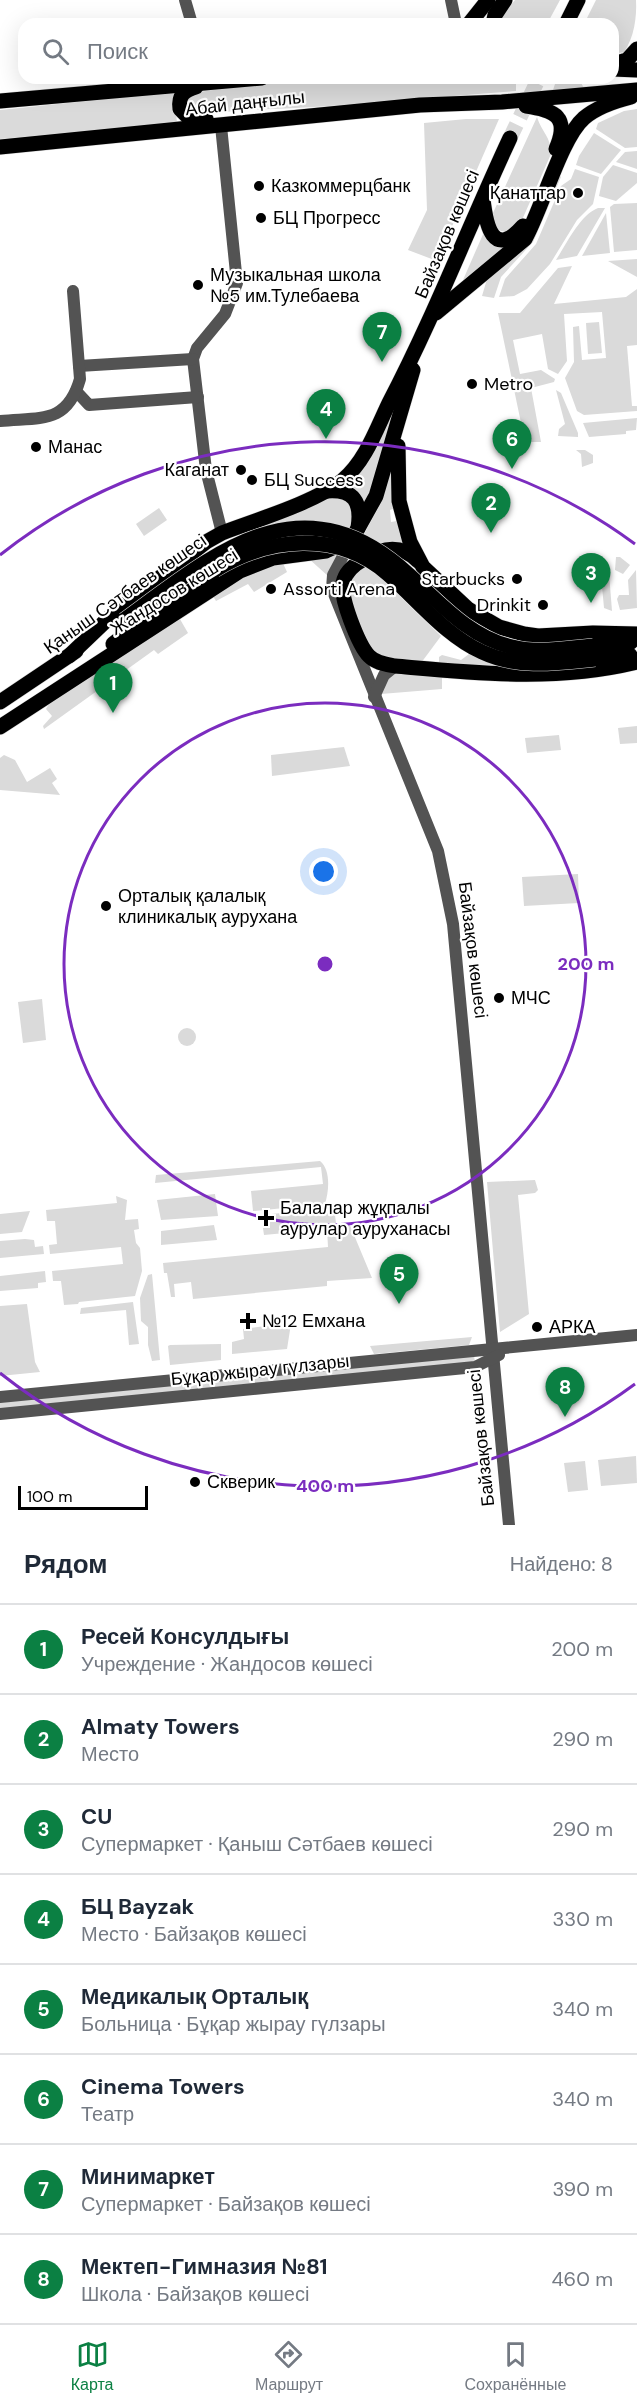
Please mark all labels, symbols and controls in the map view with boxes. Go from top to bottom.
search box [18,18,619,84]
icon: search [39,35,72,68]
text: Поиск [87,37,148,66]
street label: Абай даңғылы [184,85,306,121]
street label: Байзақов көшесі [409,166,485,302]
place label: Казкоммерцбанк [271,174,411,198]
marker: Казкоммерцбанк [252,179,266,193]
place label: Қанаттар [490,181,566,205]
marker: Қанаттар [571,186,585,200]
place label: БЦ Прогресс [273,206,380,230]
marker: БЦ Прогресс [254,211,268,225]
place label: Музыкальная школа №5 им.Тулебаева [210,263,382,308]
marker: Музыкальная школа №5 им.Тулебаева [191,278,205,292]
pin: 7 [362,312,401,362]
place label: Metro [484,372,533,396]
marker: Metro [465,377,479,391]
pin: 4 [306,390,346,439]
pin: 6 [492,420,532,469]
place label: Манас [48,435,102,459]
marker: Манас [29,440,43,454]
place label: Каганат [165,458,229,482]
marker: Каганат [234,463,248,477]
place label: БЦ Success [264,468,364,492]
marker: БЦ Success [245,473,259,487]
pin: 2 [472,484,510,533]
street label: Қаныш Сәтбаев көшесі [39,529,211,659]
street label: Жандосов көшесі [106,543,242,641]
pin: 3 [572,554,610,603]
place label: Starbucks [422,567,505,591]
marker: Starbucks [510,572,524,586]
place label: Assorti Arena [283,577,395,601]
marker: Assorti Arena [264,582,278,596]
place label: Drinkit [477,593,531,617]
marker: Drinkit [536,598,550,612]
pin: 1 [94,664,132,713]
your location [309,857,338,886]
street label: Байзақов көшесі [453,880,493,1020]
place label: Орталық қалалық клиникалық аурухана [118,884,298,929]
marker: Орталық қалалық клиникалық аурухана [99,899,113,913]
text: 200 m [558,952,614,976]
centre of rings [315,954,335,974]
place label: МЧС [511,986,551,1010]
marker: МЧС [492,991,506,1005]
place label: Балалар жұқпалы аурулар ауруханасы [280,1196,450,1241]
marker: Балалар жұқпалы аурулар ауруханасы [257,1209,275,1227]
pin: 5 [380,1254,418,1304]
place label: №12 Емхана [262,1309,366,1333]
marker: №12 Емхана [239,1312,257,1330]
place label: АРКА [549,1315,596,1339]
marker: АРКА [530,1320,544,1334]
street label: Бұқар жырау гүлзары [170,1349,350,1391]
street label: Байзақов көшесі [462,1368,500,1508]
pin: 8 [546,1368,584,1417]
place label: Скверик [207,1470,275,1494]
text: 400 m [296,1474,354,1498]
marker: Скверик [188,1475,202,1489]
scale bar [18,1483,148,1510]
text: 100 m [27,1486,72,1507]
text: Рядом [24,1547,107,1581]
text: Найдено: 8 [510,1551,613,1577]
text: Ресей Консулдығы [81,1622,289,1651]
text: 1 [40,1636,47,1662]
text: 200 m [551,1636,613,1662]
text: Учреждение · Жандосов көшесі [81,1651,373,1677]
text: Almaty Towers [81,1712,240,1741]
text: 2 [38,1726,49,1752]
text: 290 m [552,1726,613,1752]
text: Место [81,1741,139,1767]
text: CU [81,1802,112,1831]
text: 3 [37,1816,50,1842]
text: 290 m [552,1816,613,1842]
text: Супермаркет · Қаныш Сәтбаев көшесі [81,1831,433,1857]
text: БЦ Bayzak [81,1892,194,1921]
text: 4 [37,1906,50,1932]
text: 330 m [553,1906,613,1932]
text: Место · Байзақов көшесі [81,1921,307,1947]
text: Медикалық Орталық [81,1982,308,2011]
text: 5 [37,1996,50,2022]
text: 340 m [552,1996,613,2022]
text: Больница · Бұқар жырау гүлзары [81,2011,386,2037]
text: Cinema Towers [81,2072,245,2101]
text: 6 [37,2086,50,2112]
text: 340 m [552,2086,613,2112]
text: Театр [81,2101,134,2127]
text: Минимаркет [81,2162,215,2191]
text: 7 [38,2176,49,2202]
text: 390 m [552,2176,613,2202]
text: Супермаркет · Байзақов көшесі [81,2191,371,2217]
text: Мектеп-Гимназия №81 [81,2252,328,2281]
text: 8 [37,2266,50,2292]
text: 460 m [551,2266,613,2292]
text: Школа · Байзақов көшесі [81,2281,309,2307]
tab: Карта [71,2338,114,2395]
tab: Маршрут [255,2338,323,2395]
tab: Сохранённые [464,2338,566,2395]

